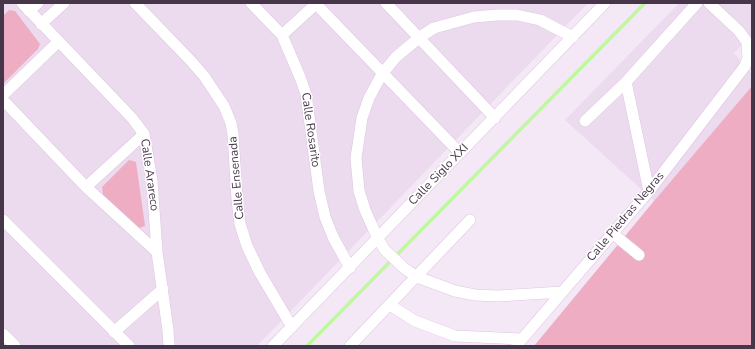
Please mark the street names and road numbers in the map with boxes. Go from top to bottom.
street label: Calle Rosarito [298,92,322,168]
street label: Calle Ensenada [226,136,248,220]
street label: Calle Arareco [137,138,161,212]
street label: Calle Siglo XXI [406,141,472,209]
street label: Calle Piedras Negras [584,169,668,265]

